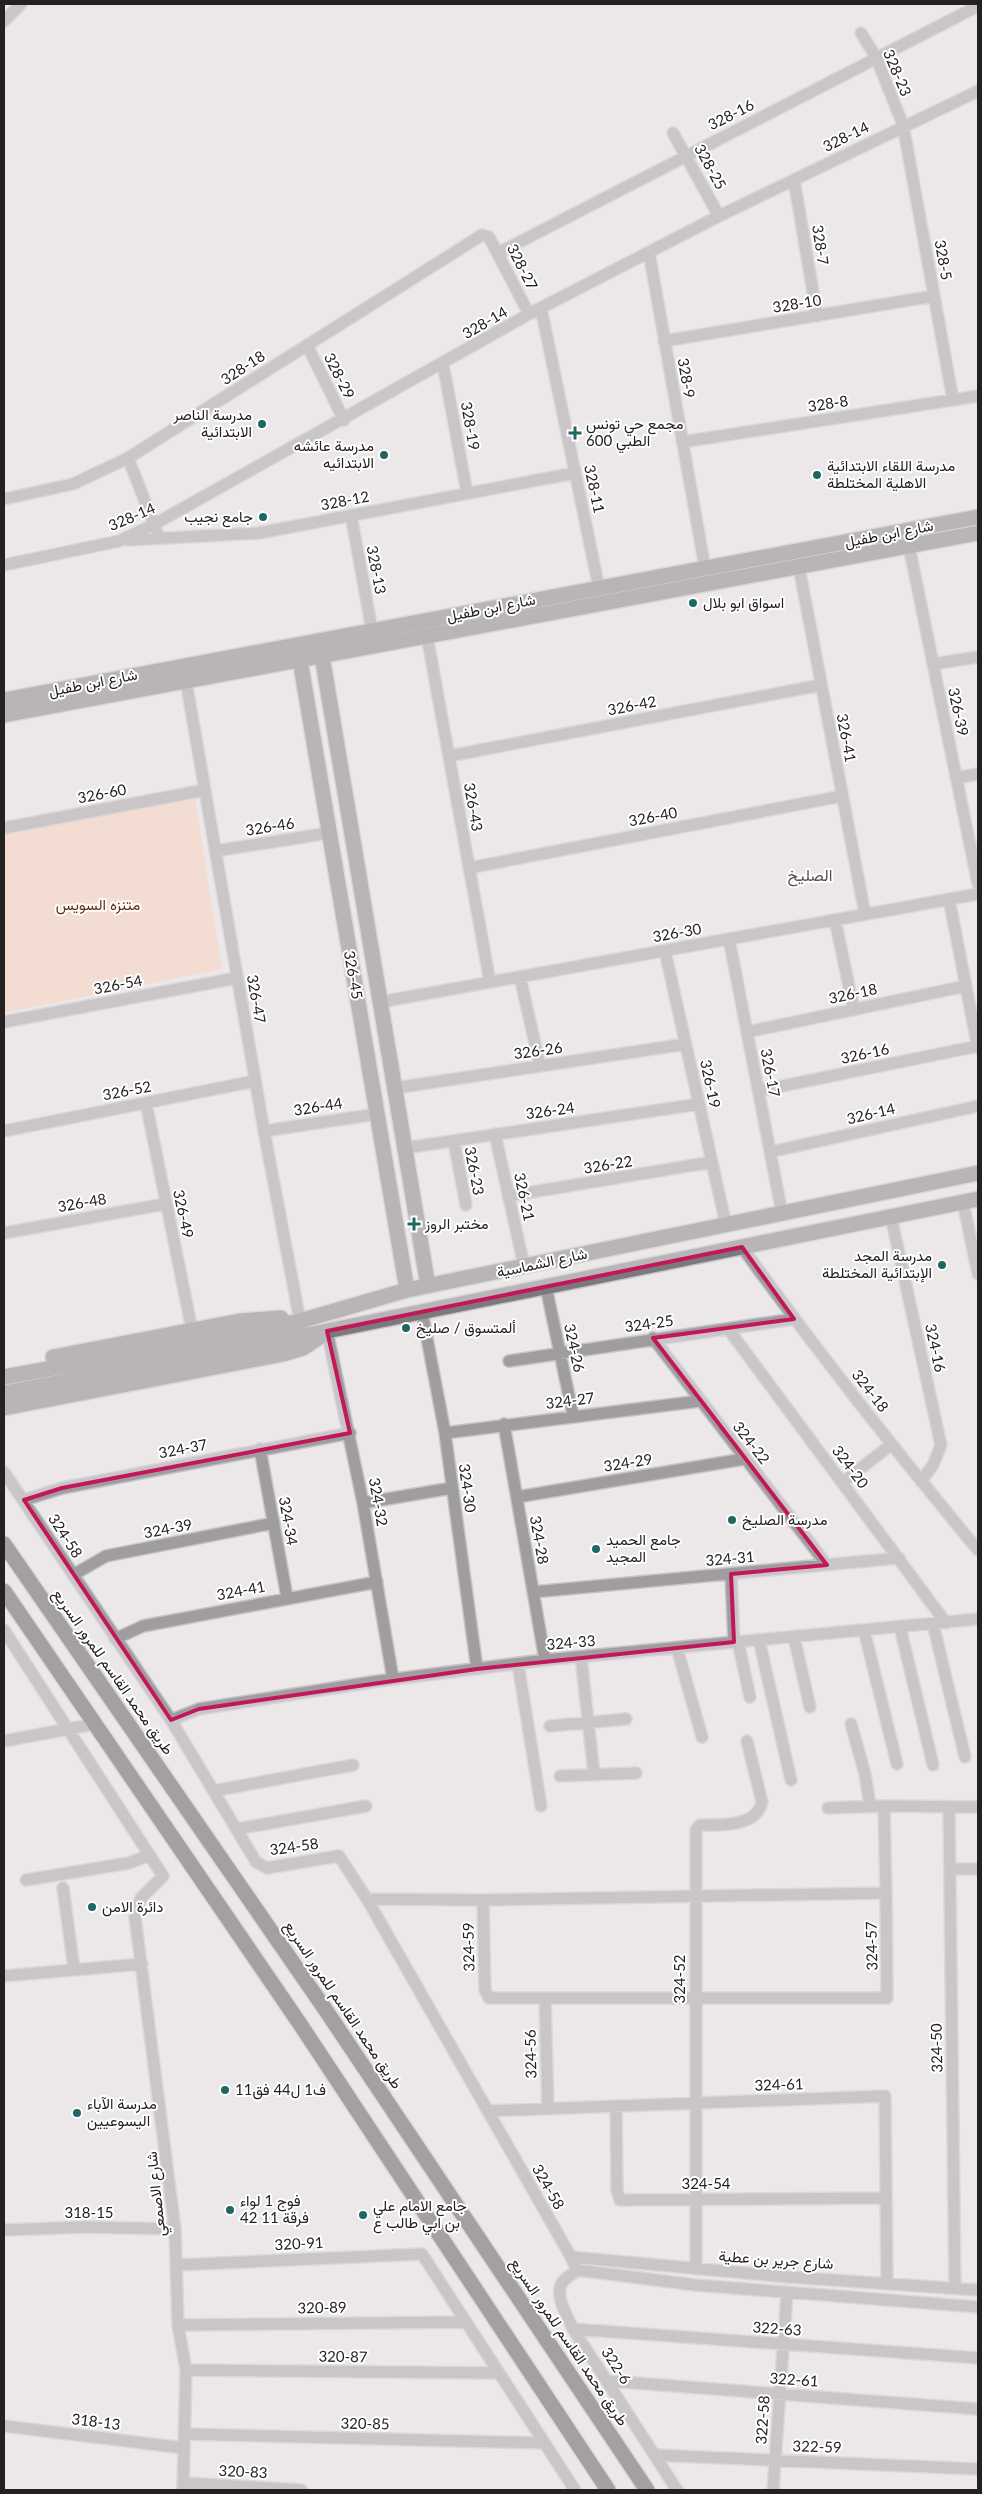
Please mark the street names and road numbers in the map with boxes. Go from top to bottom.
street label: 328-23 [880,47,916,99]
street label: 328-16 [705,95,757,133]
street label: 328-14 [820,117,872,155]
street label: 328-25 [691,141,731,192]
street label: 328-7 [809,223,833,266]
street label: 328-5 [932,238,956,281]
street label: 328-27 [504,241,542,293]
street label: 328-10 [771,290,823,316]
street label: 328-14 [459,302,511,342]
street label: 328-18 [217,346,268,388]
street label: 328-29 [321,350,359,401]
street label: 328-9 [675,356,699,399]
street label: 328-8 [806,391,849,415]
street label: 328-19 [458,400,484,452]
street label: 328-11 [581,463,609,515]
street label: 328-12 [319,487,371,514]
street label: 328-14 [106,498,158,534]
street label: شارع ابن طفيل [843,516,935,553]
street label: 328-13 [363,544,390,596]
street label: شارع ابن طفيل [445,590,537,627]
street label: شارع ابن طفيل [47,665,139,702]
street label: 326-39 [945,686,973,738]
street label: 326-42 [606,692,658,719]
street label: 326-41 [833,712,860,764]
street label: 326-60 [76,779,128,807]
street label: 326-43 [461,781,487,833]
street label: 326-40 [627,802,679,830]
street label: 326-46 [244,813,296,839]
street label: 326-30 [651,919,703,945]
street label: 326-45 [341,949,367,1001]
street label: 326-54 [92,970,144,998]
street label: 326-47 [244,973,270,1025]
street label: 326-18 [827,979,879,1007]
street label: 326-26 [512,1038,564,1062]
street label: 326-16 [839,1039,891,1067]
street label: 326-17 [757,1047,785,1099]
street label: 326-19 [697,1058,725,1110]
street label: 326-52 [101,1077,153,1104]
street label: 326-44 [292,1093,344,1119]
street label: 326-24 [524,1098,576,1122]
street label: 326-14 [845,1099,897,1127]
street label: 326-23 [461,1145,488,1197]
street label: 326-22 [582,1151,633,1177]
street label: 326-21 [511,1171,539,1223]
street label: 326-49 [170,1188,198,1240]
street label: 326-48 [56,1189,108,1215]
street label: شارع الشماسية [495,1244,589,1283]
street label: 324-25 [623,1311,674,1335]
street label: 324-26 [561,1322,589,1374]
street label: 324-16 [922,1322,950,1374]
street label: 324-18 [849,1366,893,1415]
street label: 324-27 [544,1388,596,1412]
street label: 324-22 [730,1418,774,1467]
street label: 324-37 [157,1434,209,1462]
street label: 324-20 [829,1441,873,1492]
street label: 324-29 [602,1449,653,1475]
street label: 324-30 [456,1462,480,1514]
street label: 324-32 [366,1476,392,1528]
street label: 324-34 [276,1495,302,1547]
street label: 324-58 [45,1510,87,1561]
street label: 324-28 [527,1514,553,1566]
street label: 324-39 [142,1515,194,1542]
street label: 324-31 [705,1547,755,1569]
street label: 324-41 [215,1577,267,1604]
street label: طريق محمد القاسم للمرور السريع [47,1585,178,1760]
street label: 324-33 [546,1631,596,1653]
street label: 324-58 [268,1834,319,1858]
street label: طريق محمد القاسم للمرور السريع [278,1917,407,2094]
street label: 324-57 [862,1921,880,1971]
street label: 324-59 [459,1922,477,1972]
street label: 324-52 [670,1954,688,2004]
street label: 324-50 [927,2023,945,2073]
street label: 324-56 [521,2029,539,2079]
street label: 324-61 [754,2074,804,2094]
street label: شارع الاصمعي [142,2150,173,2238]
street label: 324-58 [529,2161,569,2212]
street label: 324-54 [681,2174,731,2192]
street label: 318-15 [64,2203,114,2221]
street label: 320-91 [274,2233,324,2253]
street label: شارع جرير بن عطية [718,2246,834,2275]
street label: طريق محمد القاسم للمرور السريع [504,2254,633,2431]
street label: 320-89 [297,2298,347,2316]
street label: 322-63 [752,2317,802,2339]
street label: 322-6 [598,2344,636,2388]
street label: 320-87 [318,2347,368,2365]
street label: 322-61 [769,2368,819,2390]
street label: 322-58 [751,2395,773,2445]
street label: 318-13 [71,2409,122,2433]
street label: 320-85 [340,2414,390,2432]
street label: 322-59 [792,2436,842,2456]
street label: 320-83 [218,2461,268,2481]

